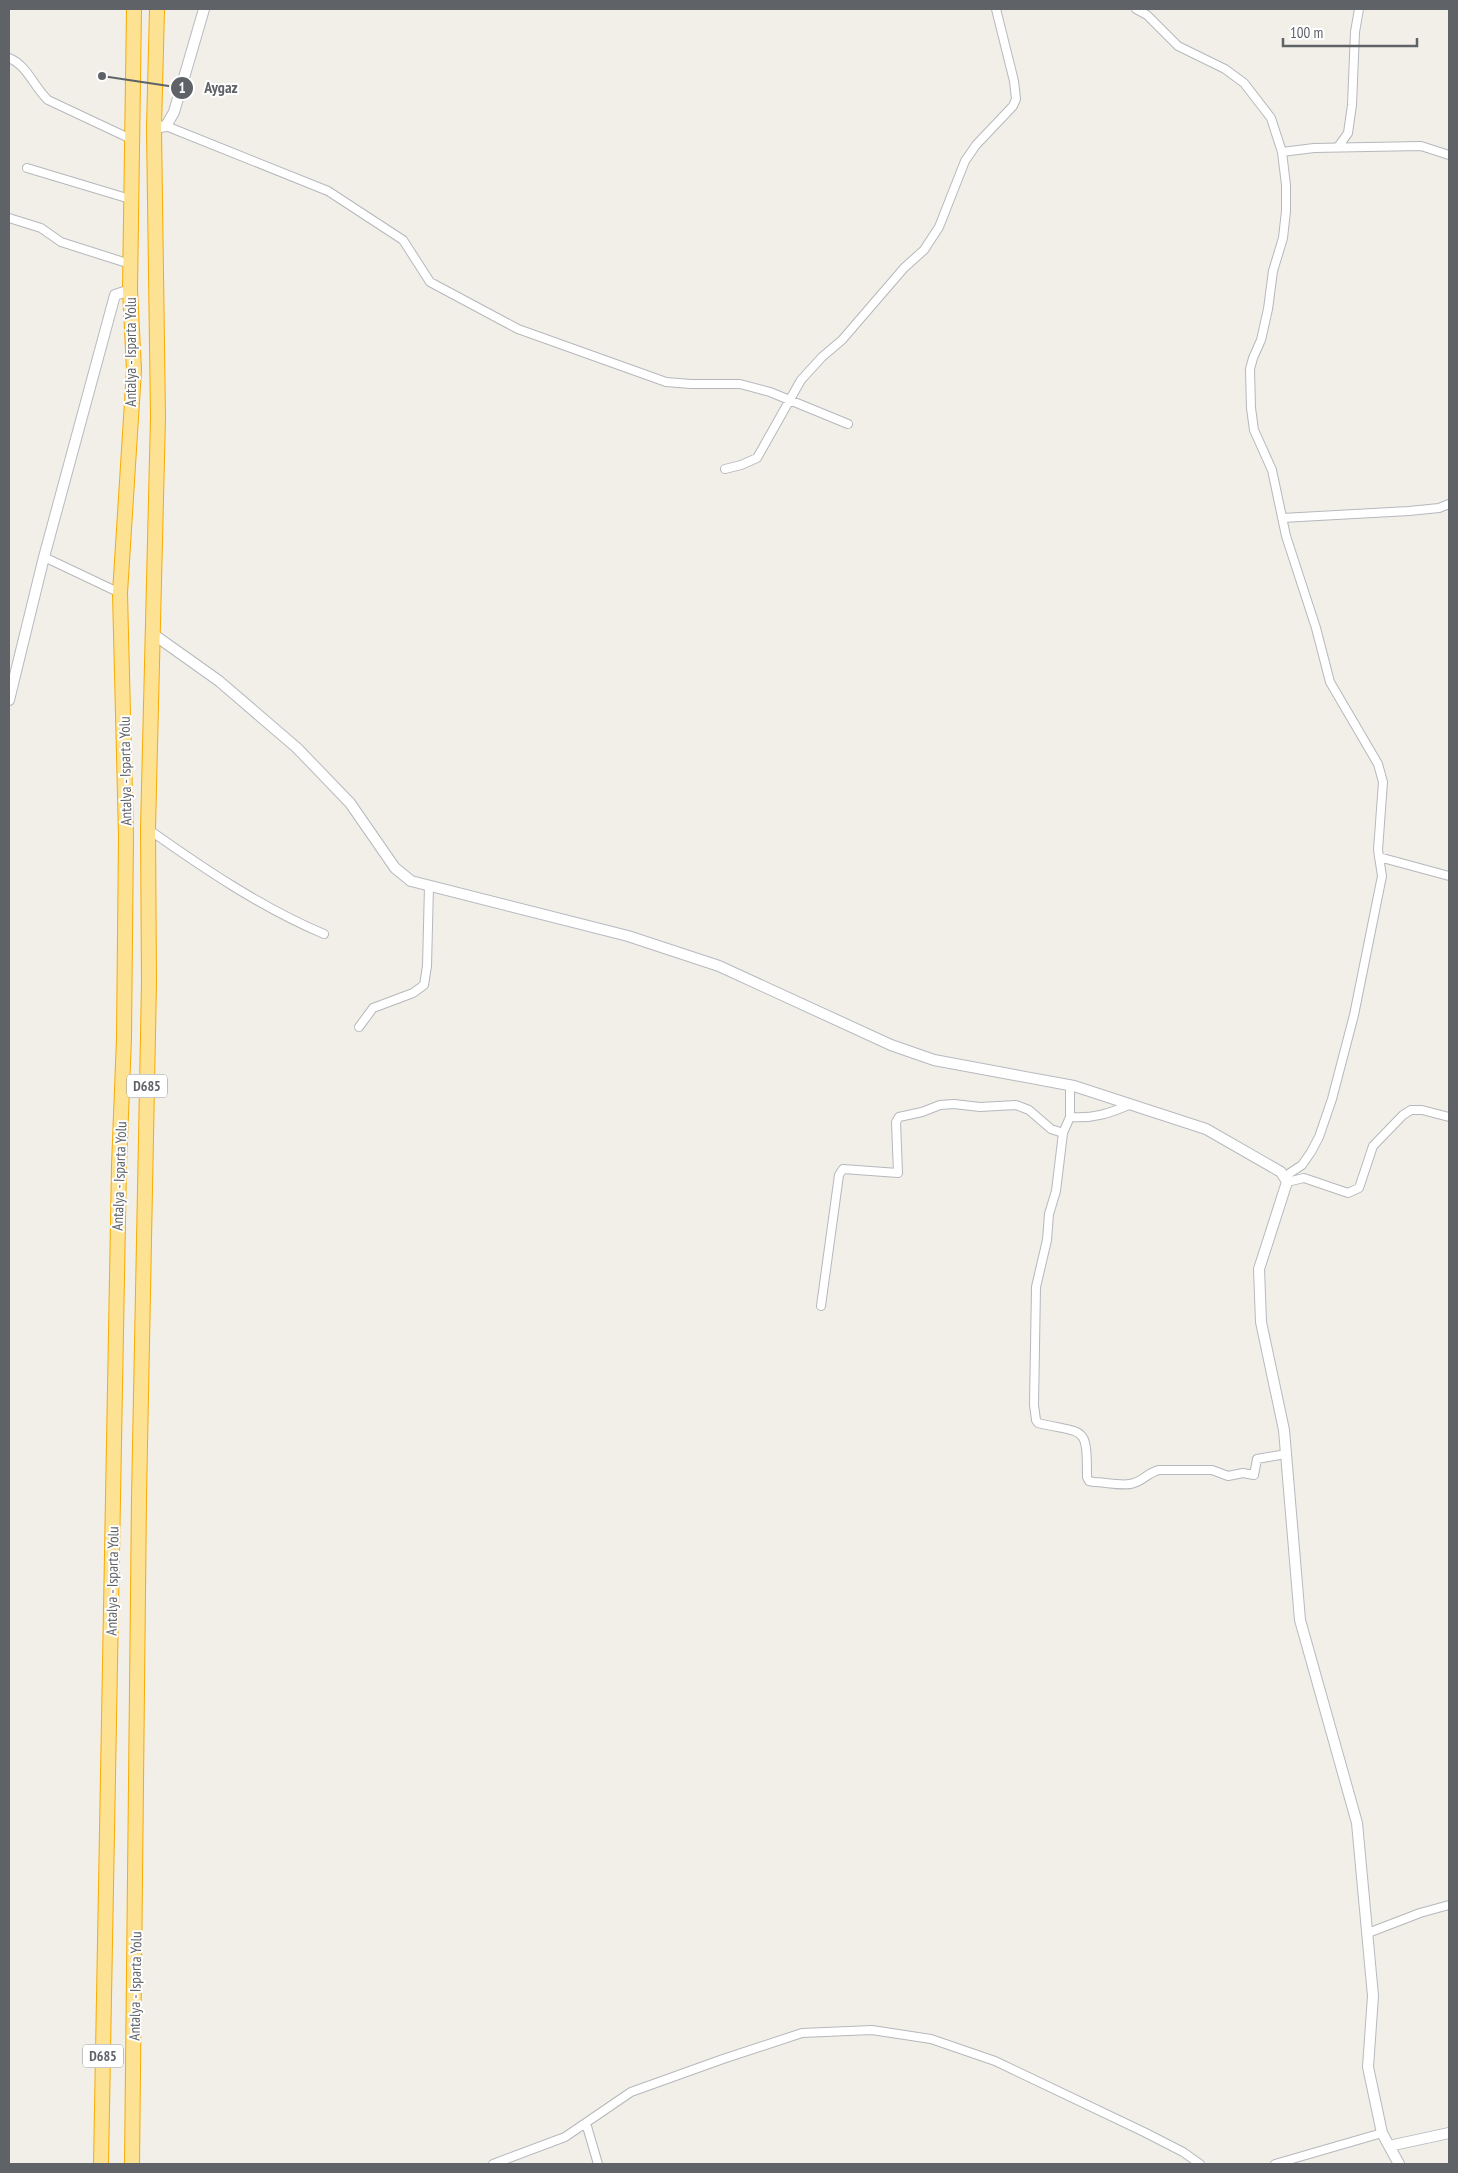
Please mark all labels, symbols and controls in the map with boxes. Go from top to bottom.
scale bar [1283,15,1417,47]
text: 100 m [1290,23,1323,42]
callout: Aygaz [170,72,248,103]
text: Aygaz [203,77,238,97]
text: 1 [178,78,186,97]
street label: Antalya - Isparta Yolu [121,297,140,407]
street label: Antalya - Isparta Yolu [115,716,135,826]
road number: D685 [127,1074,167,1098]
street label: Antalya - Isparta Yolu [108,1121,130,1231]
street label: Antalya - Isparta Yolu [102,1526,122,1636]
street label: Antalya - Isparta Yolu [125,1931,145,2041]
road number: D685 [83,2044,123,2068]

